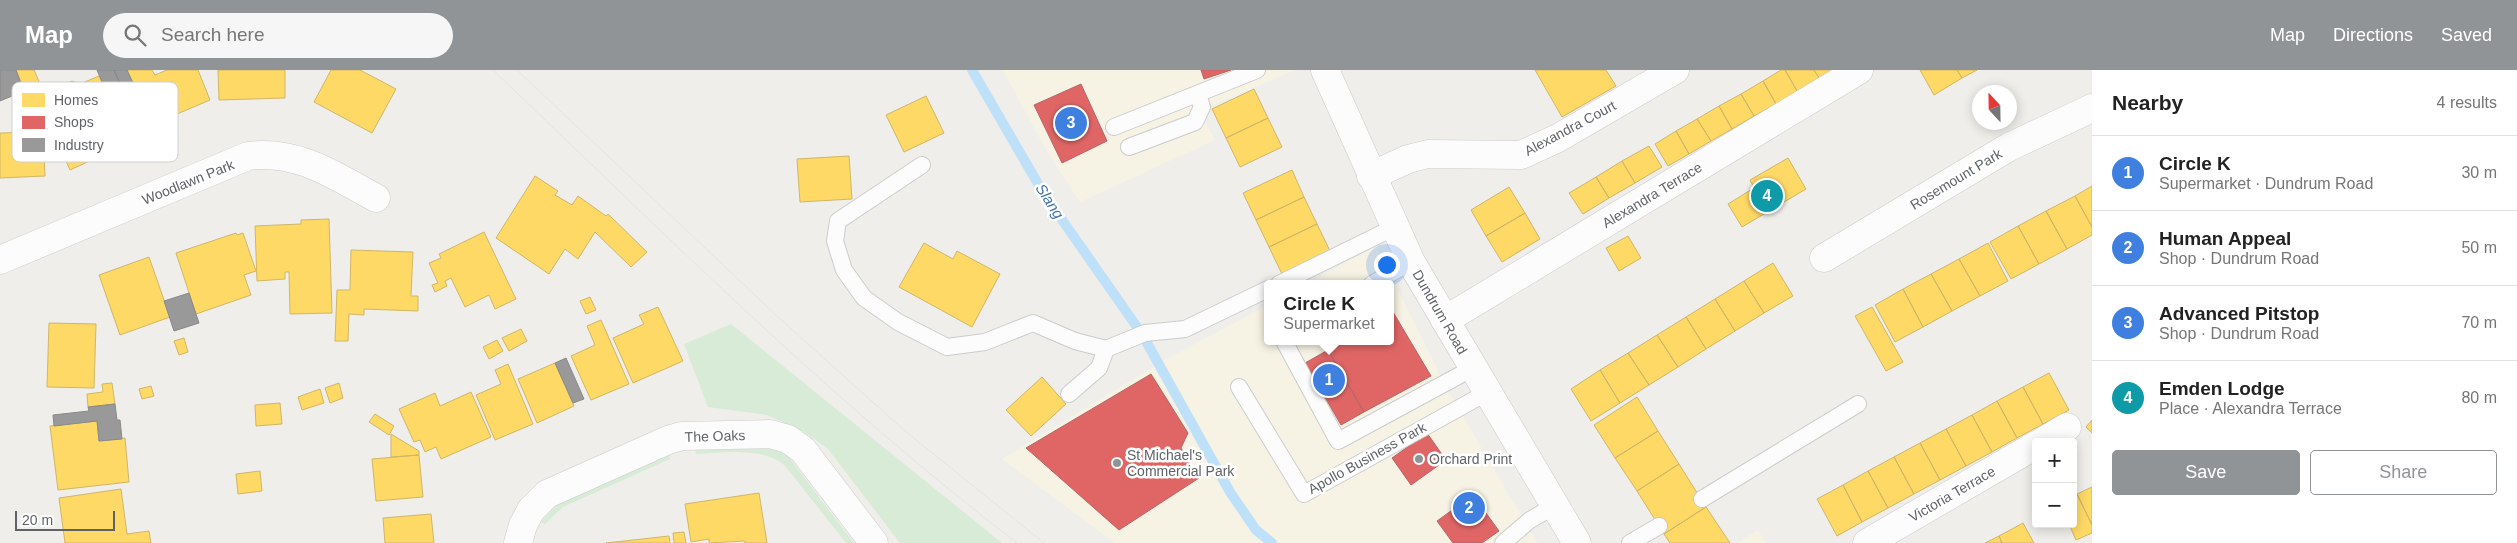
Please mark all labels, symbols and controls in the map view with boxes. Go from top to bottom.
search box [103,13,453,58]
text: Map [25,21,73,48]
icon: search [121,21,149,49]
text: Search here [161,24,265,45]
text: Map [2270,25,2305,45]
text: Directions [2333,25,2413,45]
text: Saved [2441,25,2492,45]
legend [12,82,178,162]
north arrow [1972,85,2017,130]
text: Nearby [2112,91,2183,114]
text: Homes [54,92,98,108]
text: 4 results [2437,94,2497,111]
street label: Alexandra Court [1522,97,1619,159]
pin: 3 [1055,104,1087,142]
text: Shops [54,114,94,130]
text: Industry [54,137,104,153]
street label: Rosemount Park [1907,145,2006,213]
text: Circle K [2159,153,2231,174]
street label: Woodlawn Park [140,156,237,208]
street label: Alexandra Terrace [1599,159,1705,231]
text: 1 [2124,164,2132,181]
text: 30 m [2461,164,2497,181]
text: Supermarket · Dundrum Road [2159,175,2373,192]
pin: 4 [1751,177,1783,215]
water label: Slang [1032,180,1068,222]
text: Human Appeal [2159,228,2291,249]
text: 2 [2124,239,2132,256]
text: 50 m [2461,239,2497,256]
text: Shop · Dundrum Road [2159,250,2319,267]
your location [1374,252,1400,278]
street label: Dundrum Road [1409,267,1471,357]
popup [1264,280,1394,345]
text: Circle K [1283,293,1355,314]
text: Advanced Pitstop [2159,303,2319,324]
text: 3 [2124,314,2132,331]
text: 70 m [2461,314,2497,331]
text: Supermarket [1283,315,1375,332]
text: Shop · Dundrum Road [2159,325,2319,342]
pin: 1 [1313,361,1345,399]
text: Emden Lodge [2159,378,2285,399]
text: 4 [2124,389,2132,406]
text: 80 m [2461,389,2497,406]
text: Place · Alexandra Terrace [2159,400,2342,417]
street label: Apollo Business Park [1305,418,1430,497]
street label: The Oaks [684,427,746,445]
map controls [2032,438,2077,528]
button: + [2032,438,2077,483]
place label: St Michael's Commercial Park [1127,447,1235,479]
button: Save [2112,450,2300,495]
button: Share [2310,450,2497,495]
place label: Orchard Print [1429,451,1512,467]
marker: Orchard Print [1413,453,1425,465]
marker: St Michael's Commercial Park [1111,457,1123,469]
street label: Victoria Terrace [1906,463,1998,525]
button: − [2032,483,2077,528]
pin: 2 [1453,489,1485,527]
scale bar [15,508,115,531]
text: 20 m [22,512,53,528]

